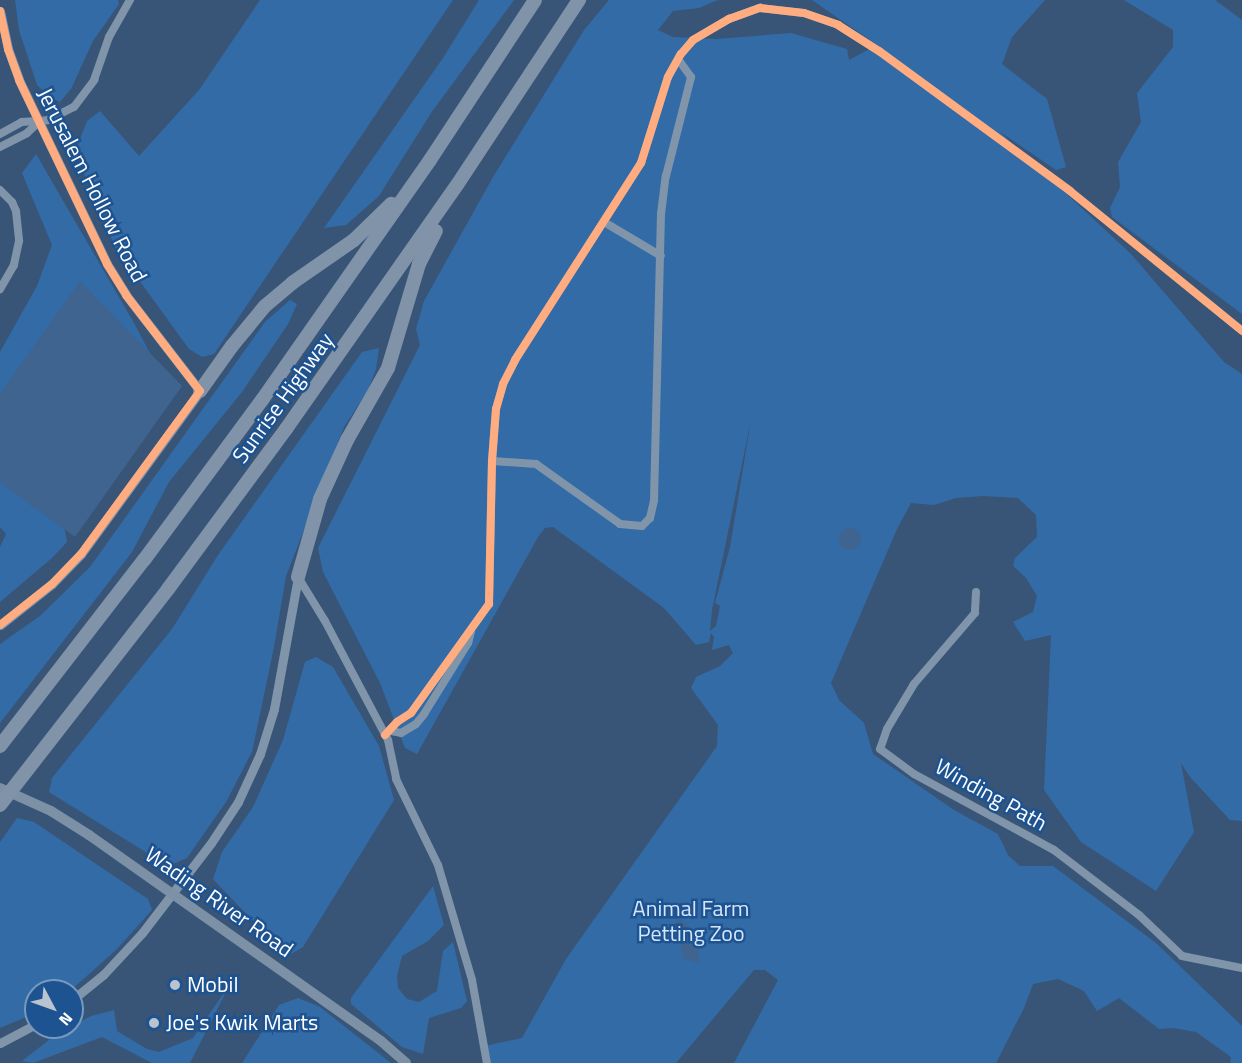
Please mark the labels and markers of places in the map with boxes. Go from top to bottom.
place label: Mobil [187,972,238,998]
marker: Mobil [168,978,182,992]
place label: Joe's Kwik Marts [166,1010,318,1036]
marker: Joe's Kwik Marts [147,1016,161,1030]

